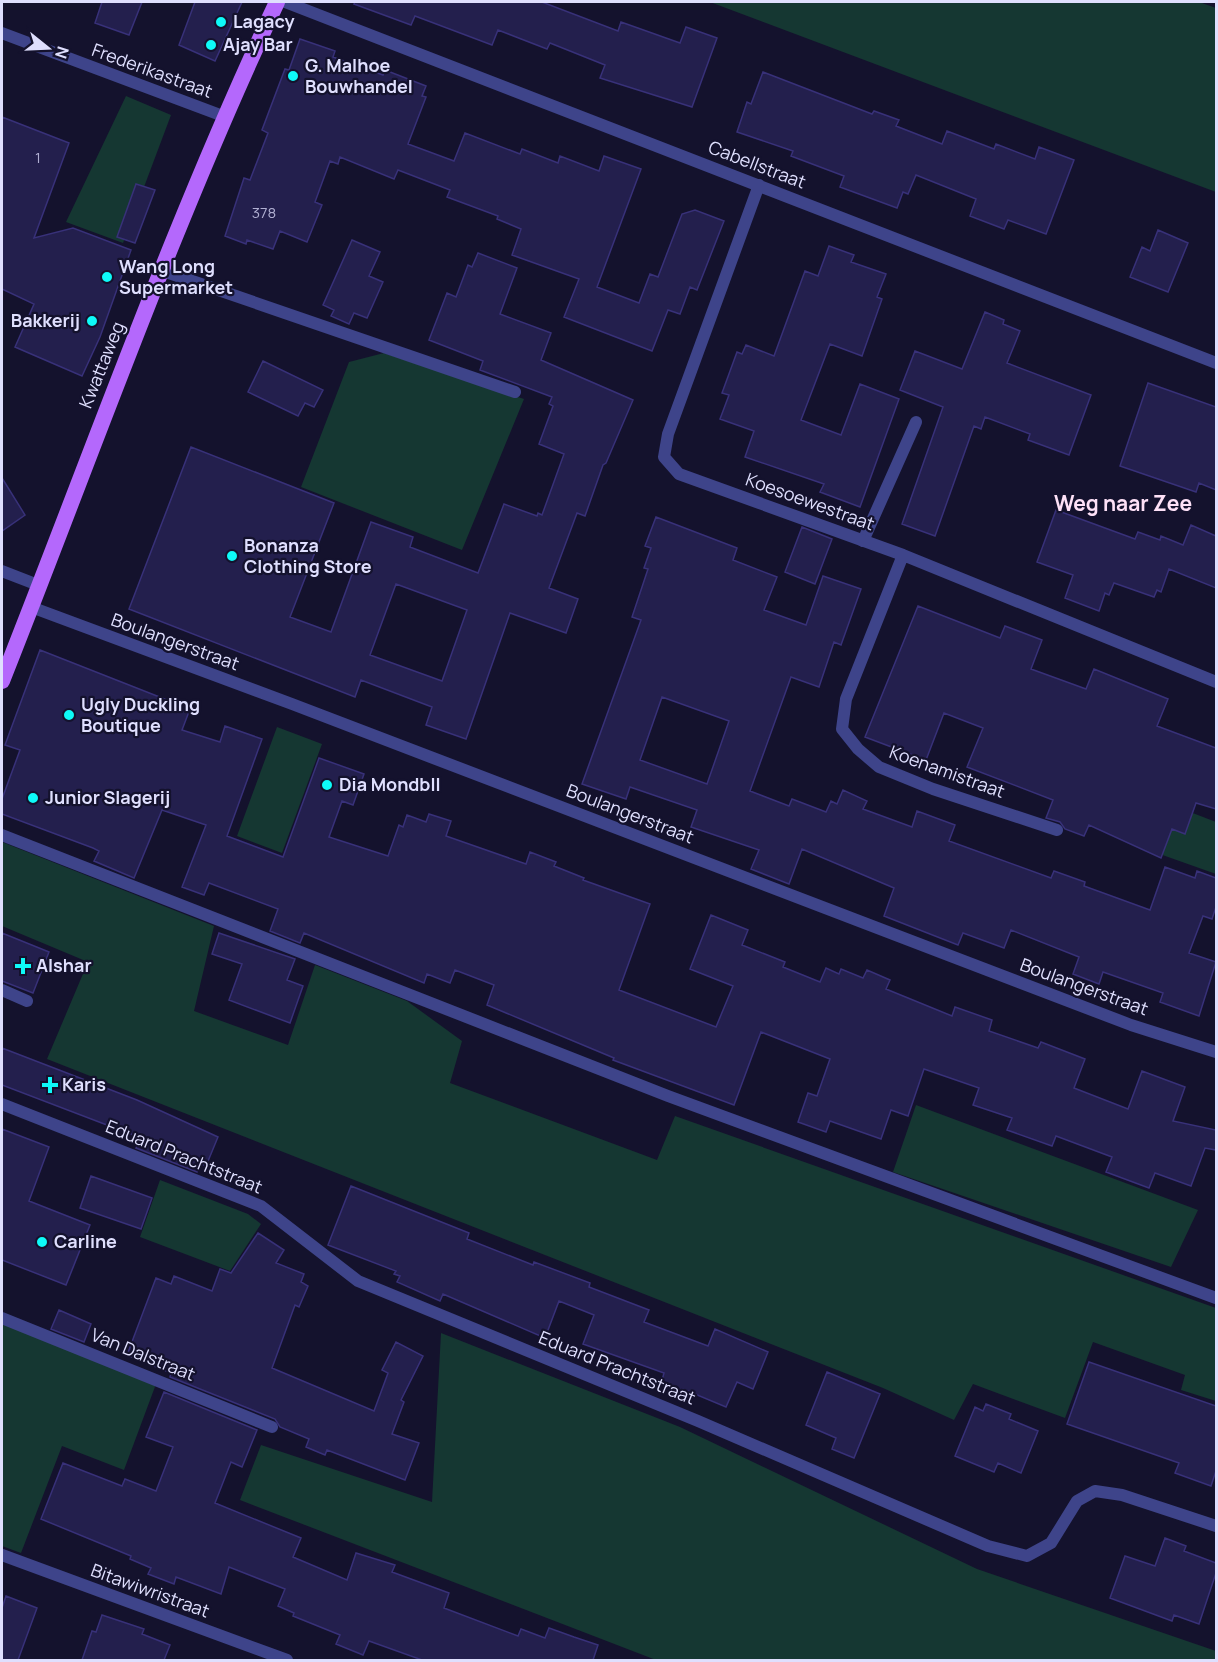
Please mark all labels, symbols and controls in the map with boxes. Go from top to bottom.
place label: Lagacy [233,9,295,33]
marker: Lagacy [214,15,228,29]
north arrow [18,18,78,78]
place label: Ajay Bar [223,32,293,56]
street label: Frederikastraat [89,37,216,103]
marker: Ajay Bar [204,38,218,52]
text: N [50,44,75,62]
place label: G. Malhoe Bouwhandel [305,53,413,98]
marker: G. Malhoe Bouwhandel [286,69,300,83]
street label: Cabellstraat [705,135,809,194]
house number: 1 [35,147,41,168]
house number: 378 [252,202,276,223]
place label: Wang Long Supermarket [119,254,233,299]
marker: Wang Long Supermarket [100,270,114,284]
place label: Bakkerij [11,308,80,332]
marker: Bakkerij [85,314,99,328]
street label: Kwattaweg [73,318,129,412]
street label: Koesoewestraat [743,467,878,535]
district label: Weg naar Zee [1054,489,1192,517]
place label: Bonanza Clothing Store [244,533,372,578]
marker: Bonanza Clothing Store [225,549,239,563]
street label: Boulangerstraat [108,607,243,675]
place label: Ugly Duckling Boutique [81,692,200,737]
marker: Ugly Duckling Boutique [62,708,76,722]
street label: Koenamistraat [886,739,1008,803]
place label: Dia Mondbll [339,772,441,796]
marker: Dia Mondbll [320,778,334,792]
street label: Boulangerstraat [563,778,697,848]
place label: Junior Slagerij [45,785,170,809]
marker: Junior Slagerij [26,791,40,805]
street label: Boulangerstraat [1017,952,1152,1020]
place label: Alshar [36,953,92,977]
marker: Alshar [14,957,32,975]
place label: Karis [62,1072,106,1096]
marker: Karis [43,1078,57,1092]
street label: Eduard Prachtstraat [102,1114,266,1198]
place label: Carline [54,1229,117,1253]
marker: Carline [35,1235,49,1249]
street label: Van Dalstraat [88,1322,199,1386]
street label: Eduard Prachtstraat [535,1325,699,1409]
street label: Bitawiwristraat [88,1557,213,1623]

